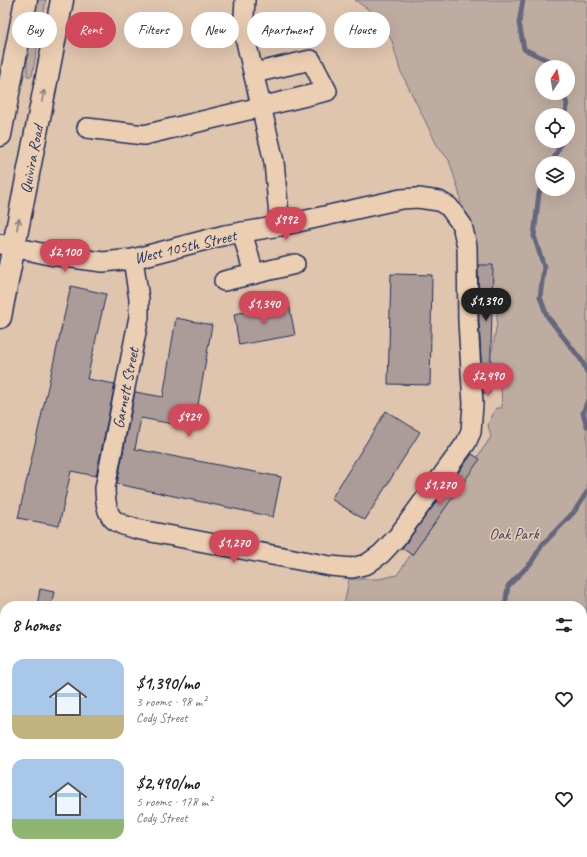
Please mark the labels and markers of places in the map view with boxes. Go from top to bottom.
pin: $992 [262,207,310,241]
pin: $2,100 [32,239,98,273]
pin: $1,390 [453,288,519,322]
pin: $1,340 [231,291,297,325]
pin: $2,490 [455,363,521,397]
pin: $924 [165,404,213,438]
pin: $1,270 [407,472,473,506]
pin: $1,270 [201,530,267,564]

